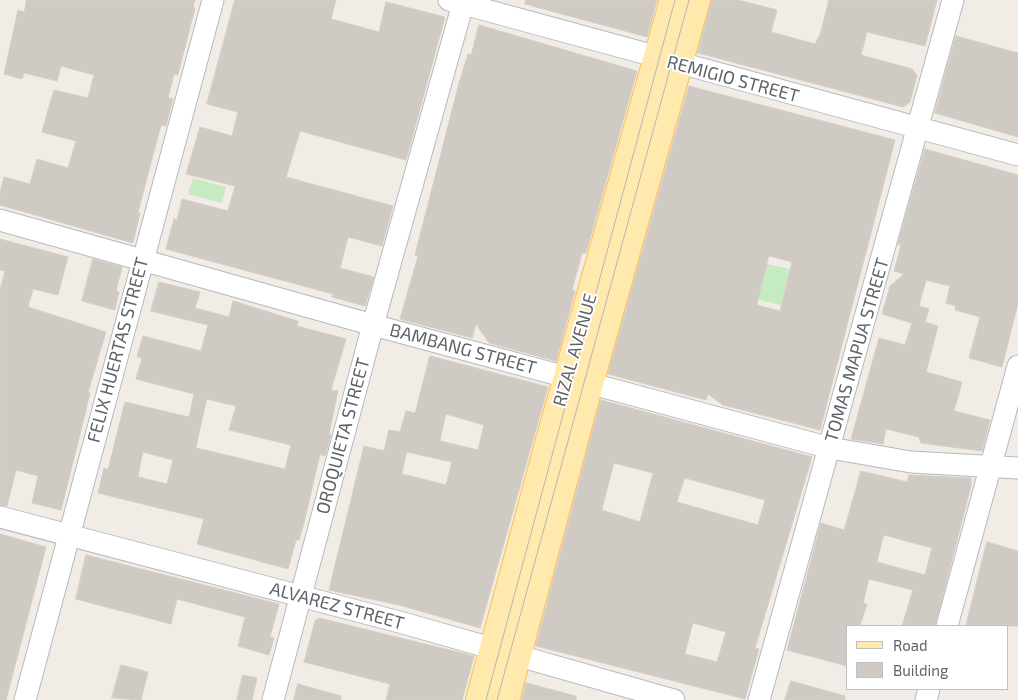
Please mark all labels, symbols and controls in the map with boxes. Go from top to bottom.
street label: REMIGIO STREET [664,51,802,107]
street label: FELIX HUERTAS STREET [83,255,153,445]
street label: TOMAS MAPUA STREET [820,256,894,444]
street label: RIZAL AVENUE [549,291,601,409]
street label: BAMBANG STREET [387,319,539,379]
street label: OROQUIETA STREET [312,355,374,517]
street label: ALVAREZ STREET [267,578,407,634]
legend [846,625,1008,690]
text: Road [893,636,928,654]
text: Building [893,661,948,679]

